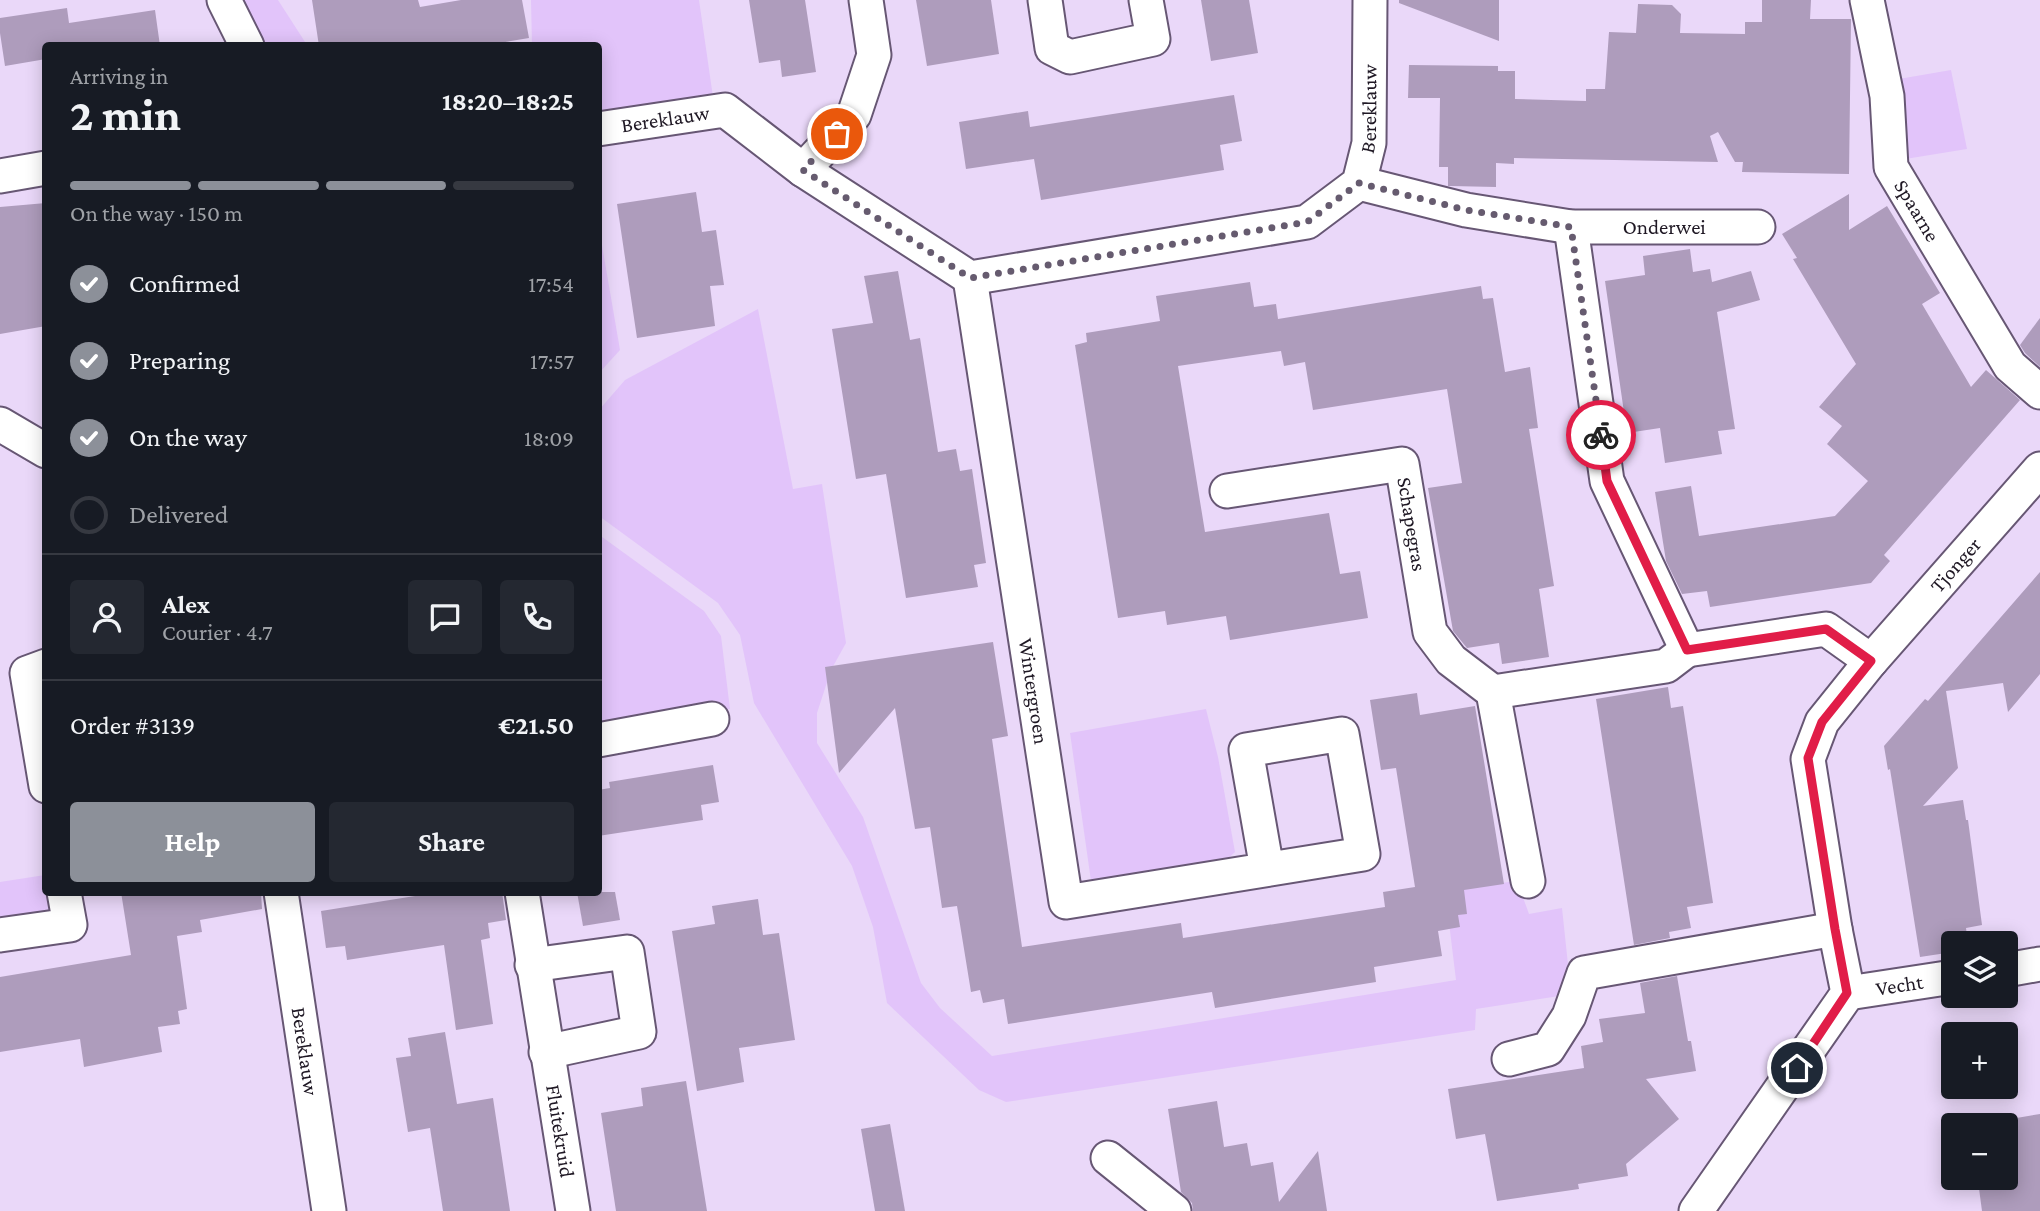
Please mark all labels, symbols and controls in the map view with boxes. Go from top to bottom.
text: Arriving in [70,63,168,89]
street label: Bereklauw [1355,63,1382,156]
text: 18:20–18:25 [442,87,574,116]
text: 2 min [70,89,181,140]
street label: Bereklauw [620,100,712,137]
pin [807,104,867,164]
icon: bag [818,115,856,153]
street label: Spaarne [1889,175,1945,246]
text: On the way · 150 m [70,200,243,226]
street label: Onderwei [1623,215,1706,239]
icon: check [70,265,108,303]
text: Confirmed [129,269,240,298]
text: 17:54 [528,271,574,297]
icon: check [70,342,108,380]
text: Preparing [129,346,230,375]
text: 17:57 [530,348,574,374]
courier [1566,400,1636,470]
icon: bike [1582,416,1620,454]
icon: check [70,419,108,457]
text: On the way [129,423,247,452]
text: 18:09 [524,425,574,451]
street label: Schapegras [1392,475,1432,573]
text: Delivered [129,500,228,529]
street label: Tjonger [1925,532,1986,597]
button: person [70,580,144,654]
button: chat [408,580,482,654]
button: phone [500,580,574,654]
text: Alex [162,590,210,619]
text: Courier · 4.7 [162,619,273,645]
street label: Wintergroen [1014,636,1054,746]
text: Order #3139 [70,711,195,740]
text: €21.50 [498,711,574,740]
button: Help [70,802,315,882]
button: Share [329,802,574,882]
map controls [1941,931,2018,1190]
button: layers [1941,931,2018,1008]
street label: Vecht [1874,970,1926,1001]
street label: Bereklauw [286,1005,324,1097]
button: + [1941,1022,2018,1099]
pin [1767,1038,1827,1098]
icon: home [1778,1049,1816,1087]
street label: Fluitekruid [541,1083,579,1179]
button: − [1941,1113,2018,1190]

